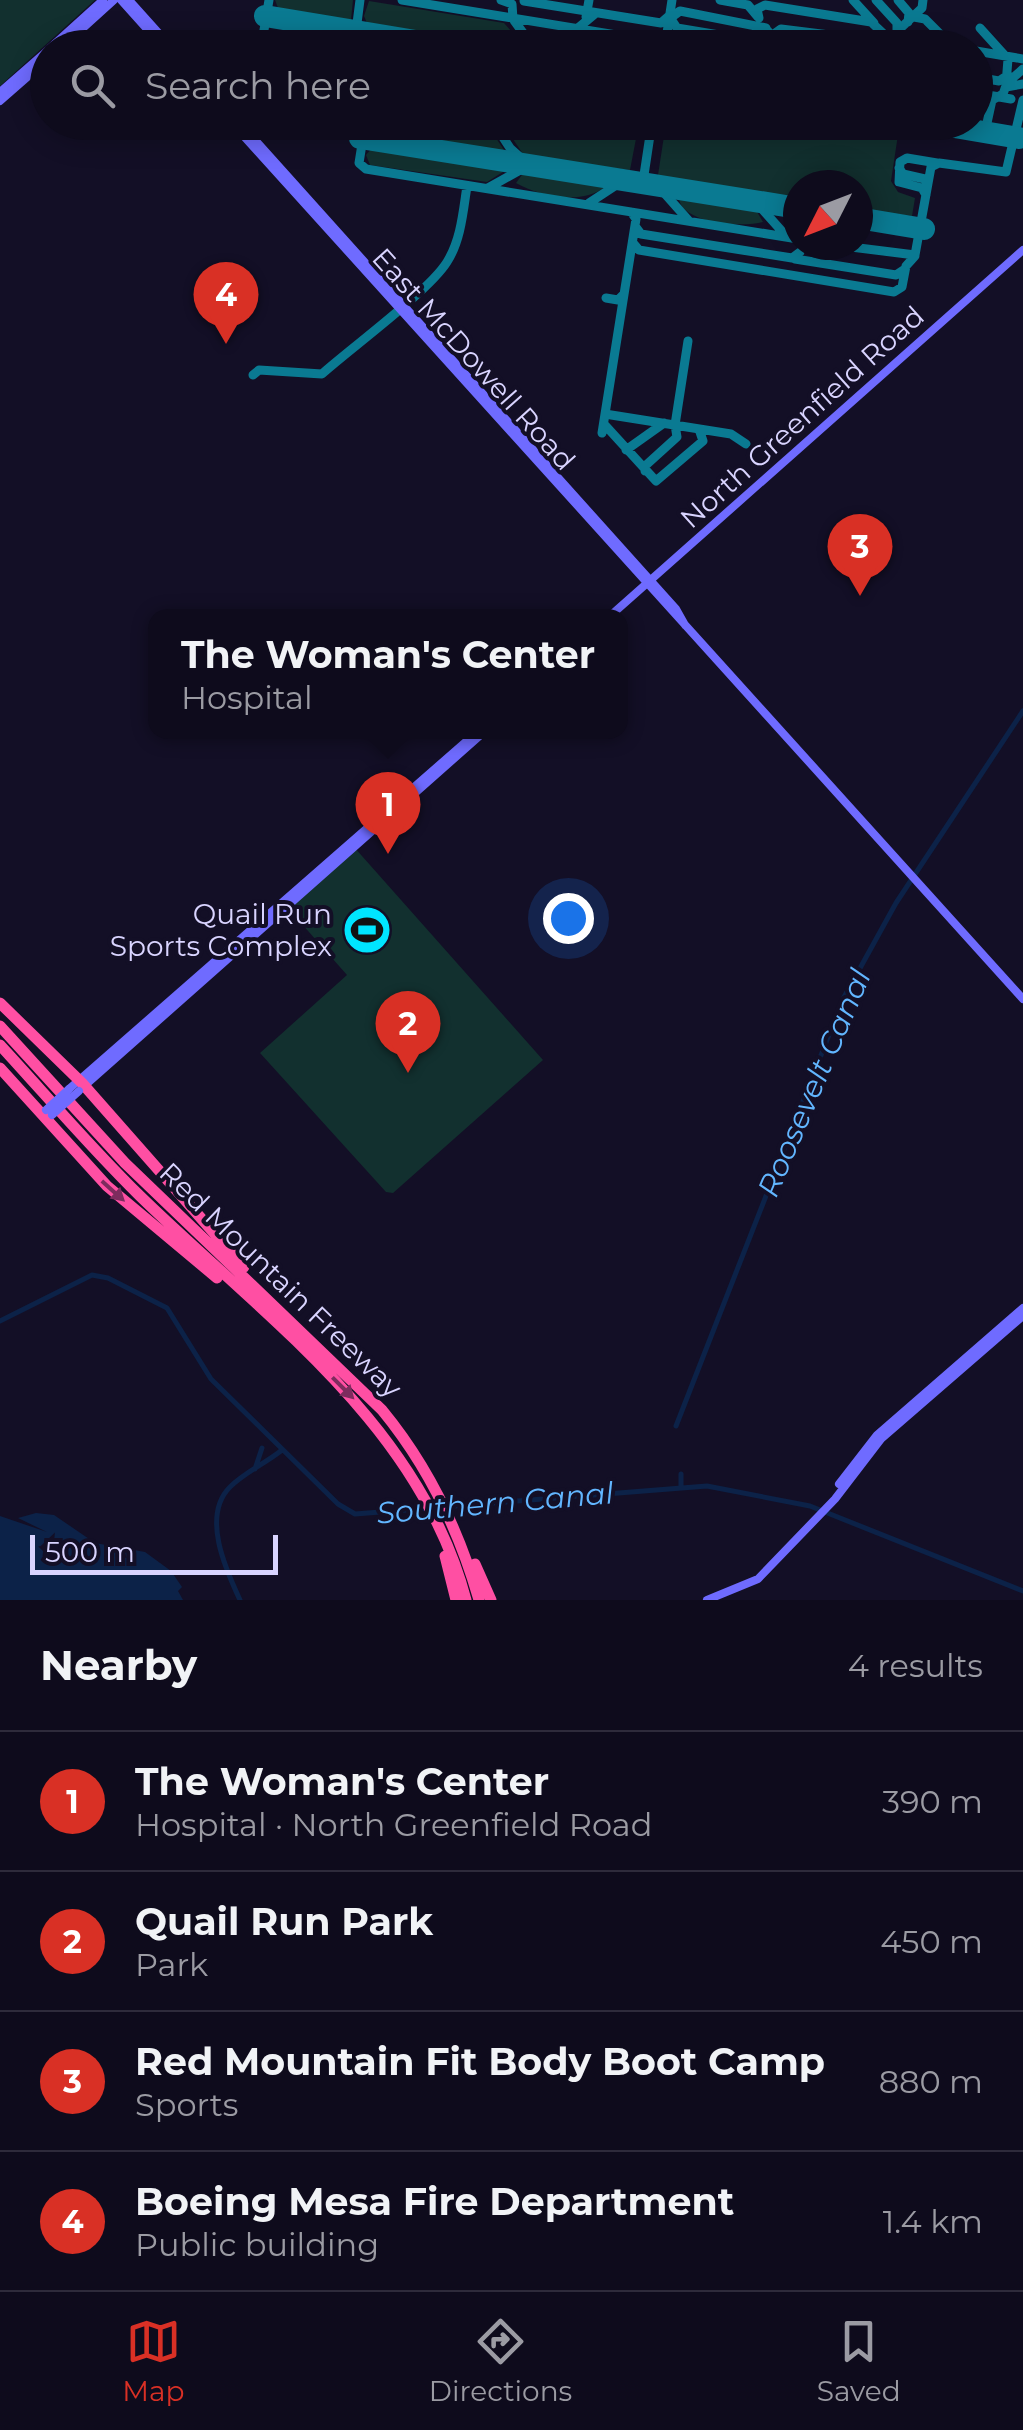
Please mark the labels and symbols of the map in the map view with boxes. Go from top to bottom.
north arrow [783,170,873,260]
street label: East McDowell Road [365,241,583,477]
pin: 4 [194,262,258,344]
street label: North Greenfield Road [673,299,931,535]
pin: 3 [828,514,892,596]
pin: 1 [356,772,420,854]
your location [543,893,594,944]
place label: Quail Run Sports Complex [110,897,332,963]
sports icon: Quail Run Sports Complex [341,904,393,956]
water label: Roosevelt Canal [749,964,879,1202]
pin: 2 [376,990,440,1073]
street label: Red Mountain Freeway [153,1155,410,1405]
one-way arrow [100,1180,125,1202]
one-way arrow [330,1375,354,1399]
water label: Southern Canal [375,1474,615,1532]
scale bar [30,1530,278,1574]

